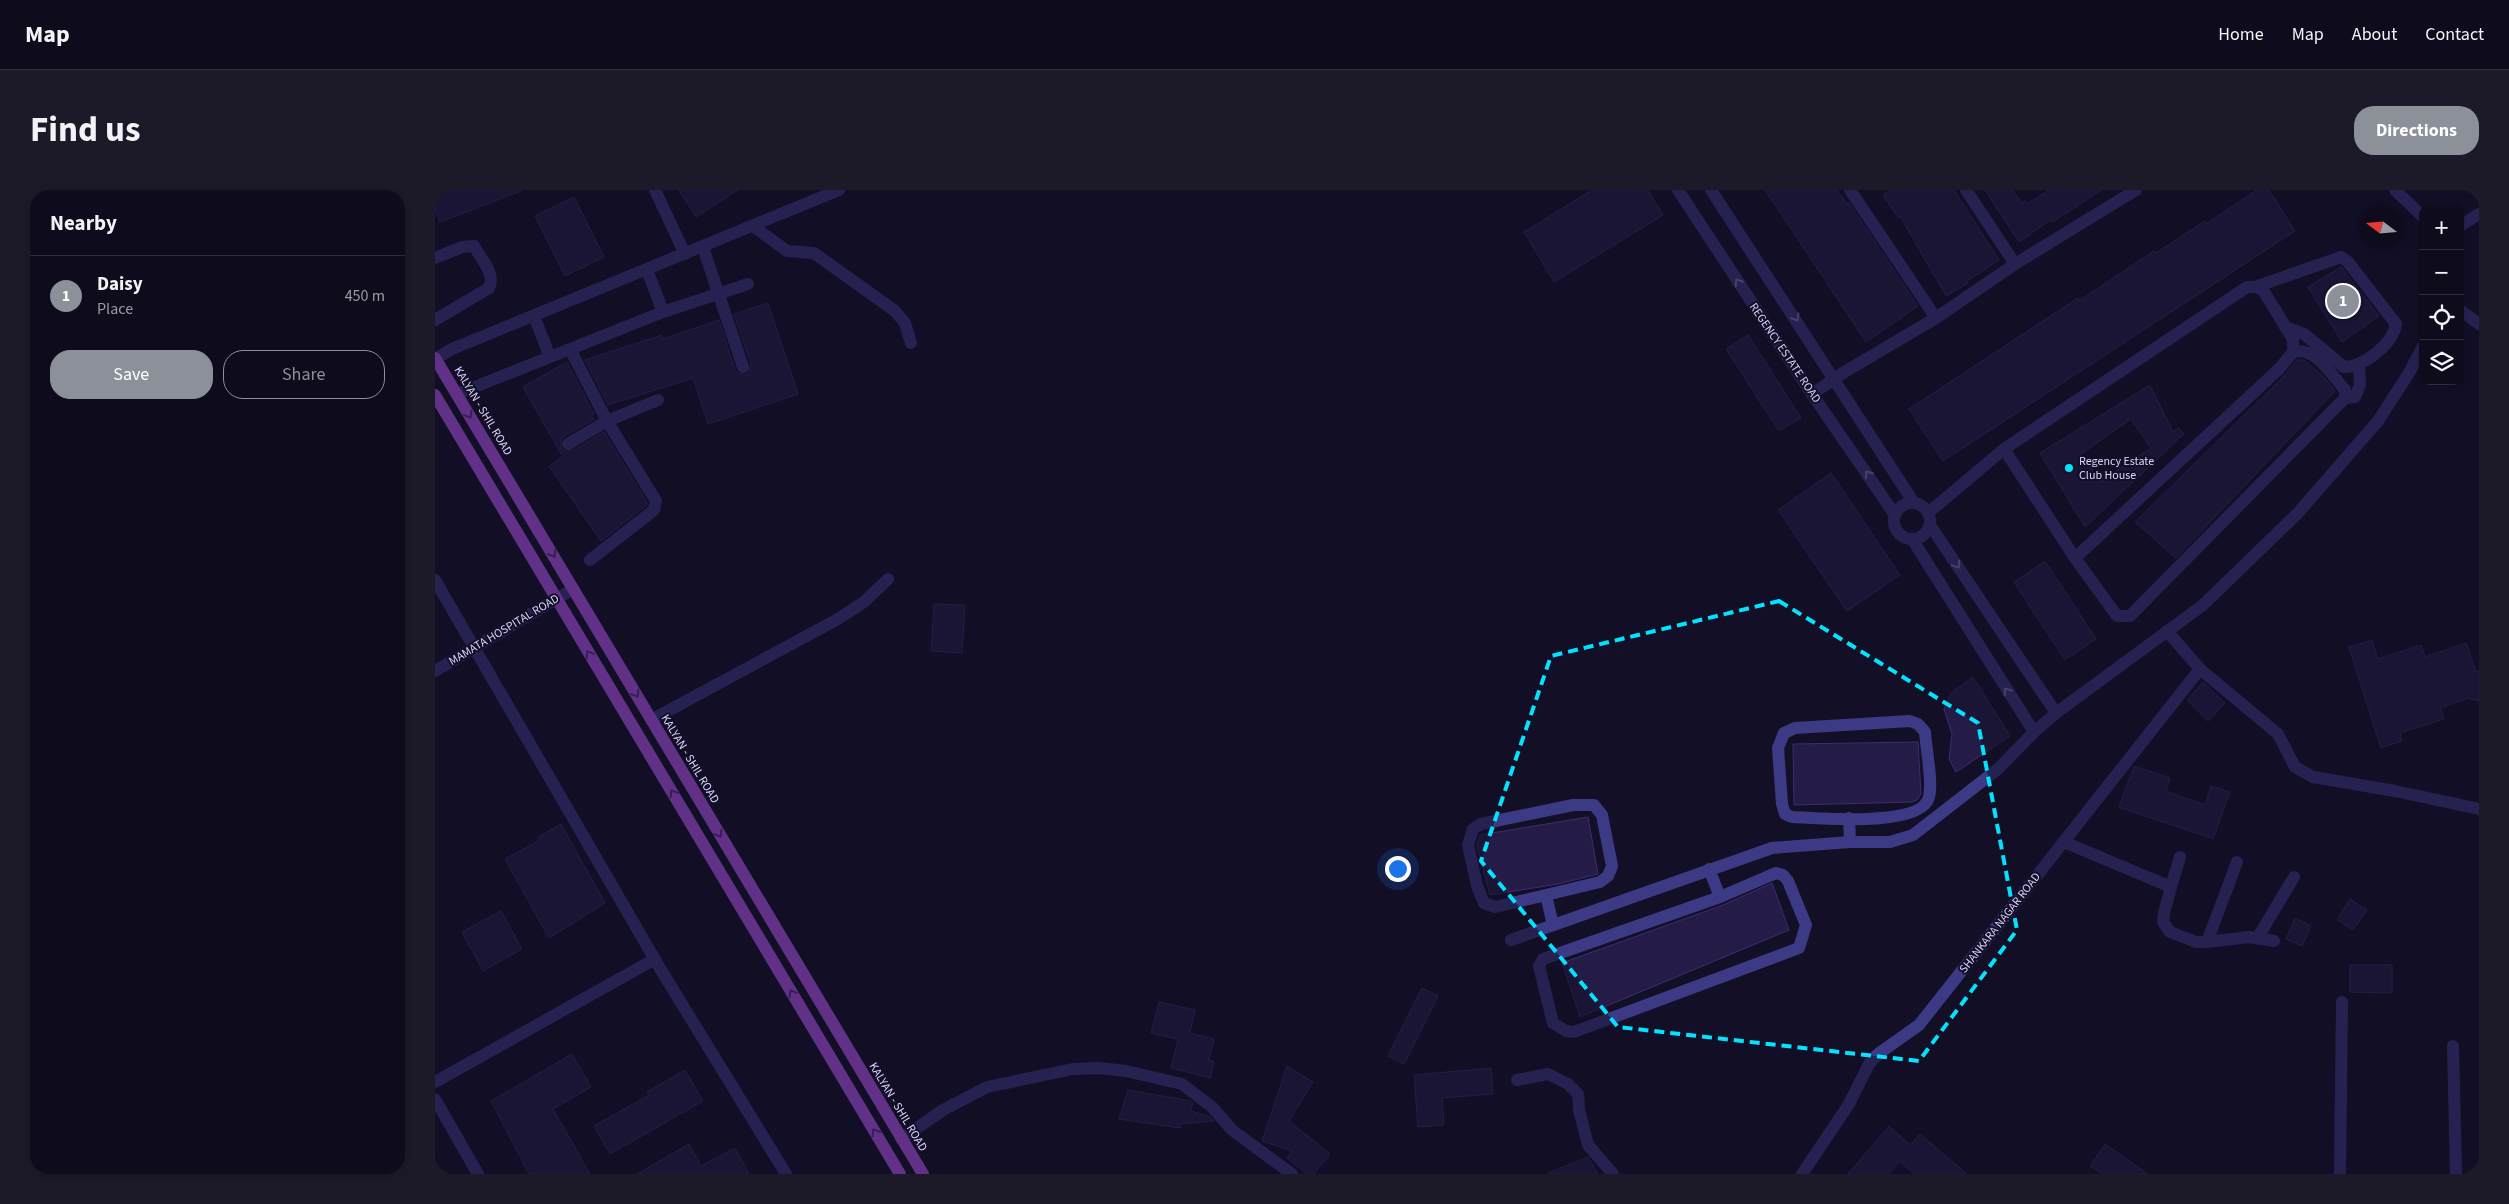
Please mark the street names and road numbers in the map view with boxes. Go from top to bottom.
street label: REGENCY ESTATE ROAD [1745,300,1825,406]
street label: KALYAN - SHIL ROAD [450,363,516,459]
street label: MAMATA HOSPITAL ROAD [446,590,562,670]
street label: KALYAN - SHIL ROAD [657,711,723,807]
street label: SHANKARA NAGAR ROAD [1955,869,2045,977]
street label: KALYAN - SHIL ROAD [865,1059,931,1155]

